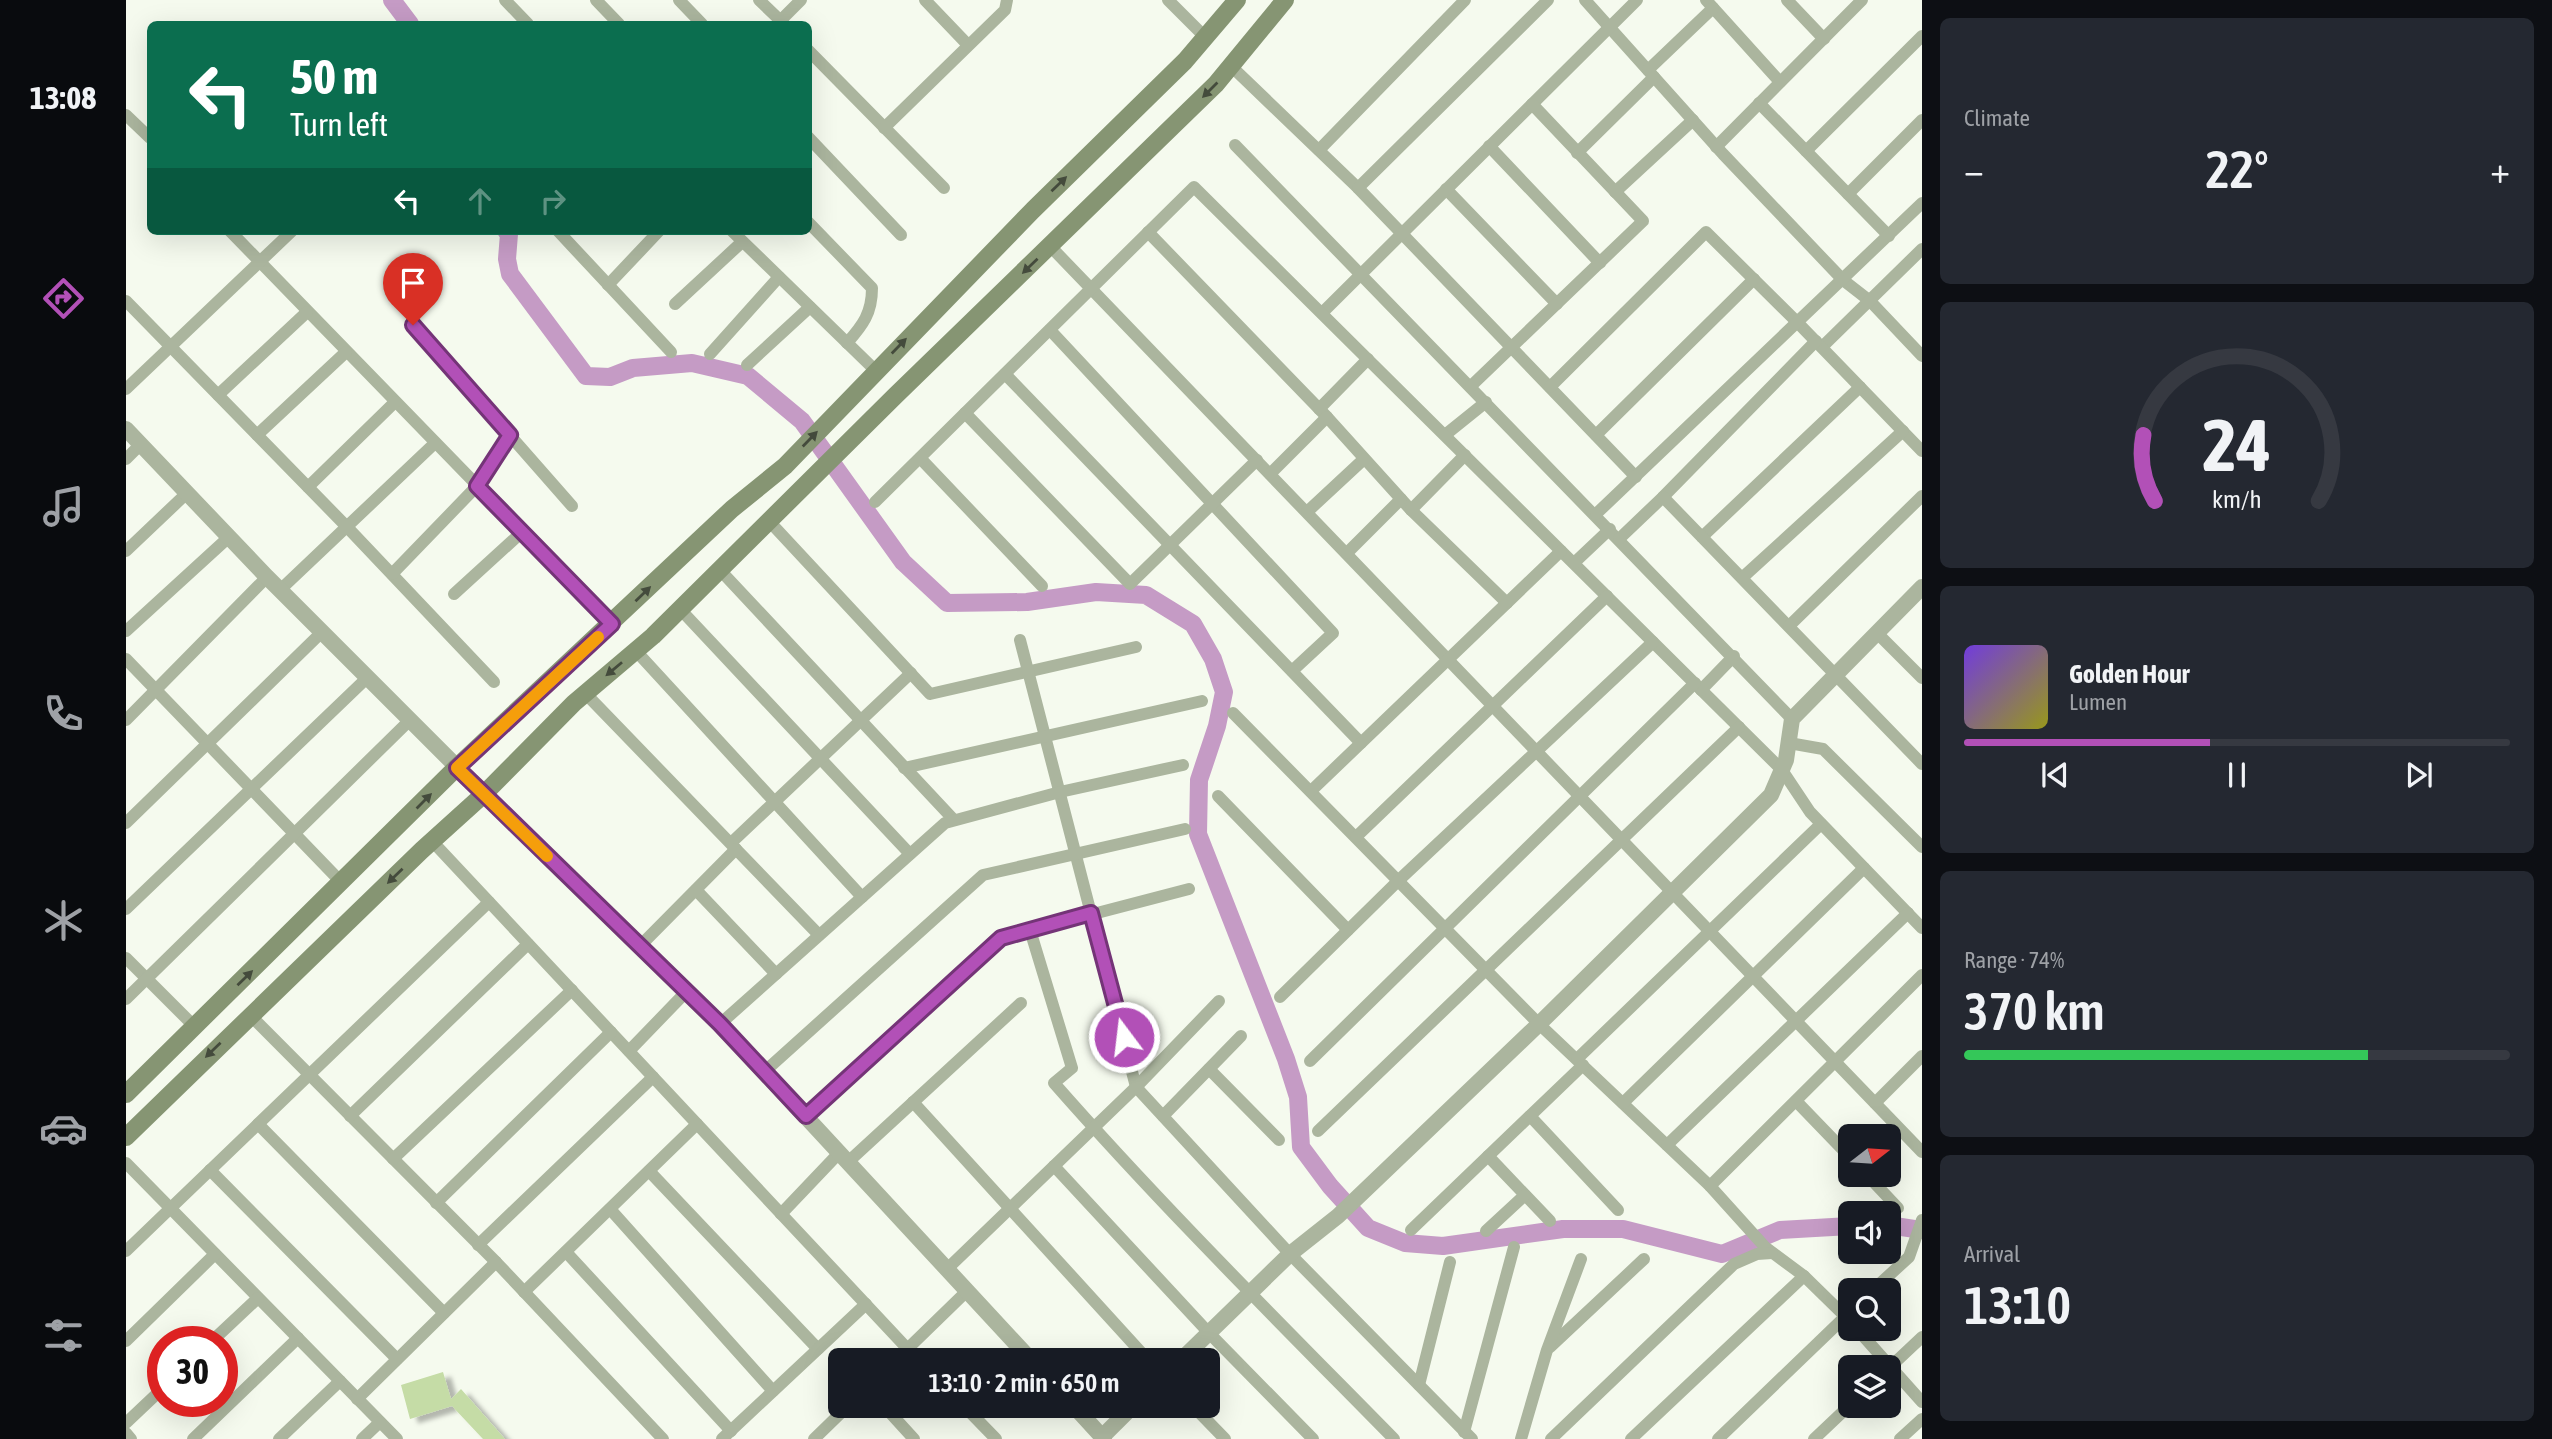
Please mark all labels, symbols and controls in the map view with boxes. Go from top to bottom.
text: 50 m [290,48,378,104]
icon: left [175,49,266,140]
text: 13:08 [30,79,96,116]
one-way arrow [1202,81,1218,98]
text: Climate [1964,105,2030,131]
text: Turn left [290,106,388,143]
text: 22° [2205,139,2269,199]
text: − [1964,148,1984,191]
text: + [2490,148,2510,191]
one-way arrow [1051,176,1067,193]
icon: left [388,182,426,220]
icon: ahead [461,182,499,220]
icon: right [534,182,572,220]
pin [383,253,443,325]
one-way arrow [1022,257,1038,274]
icon: arrive [394,264,432,302]
icon: directions [39,274,88,323]
one-way arrow [891,338,907,355]
text: 24 [2203,404,2271,487]
one-way arrow [801,431,817,448]
icon: music [39,482,88,531]
text: km/h [2212,485,2262,513]
one-way arrow [634,587,651,603]
text: Golden Hour [2069,659,2189,689]
one-way arrow [605,661,622,676]
icon: phone [39,689,88,738]
text: Lumen [2069,689,2127,715]
icon: previous [2036,756,2074,794]
icon: pause [2218,756,2256,794]
icon: next [2400,756,2438,794]
one-way arrow [416,792,433,809]
one-way arrow [387,867,404,883]
icon: climate [39,896,88,945]
text: Range · 74% [1964,947,2064,973]
one-way arrow [237,970,253,986]
text: 370 km [1964,981,2105,1041]
position arrow [1087,1000,1161,1074]
one-way arrow [205,1042,222,1058]
icon: car [39,1104,88,1153]
north arrow [1838,1124,1900,1186]
map controls [1838,1124,1901,1418]
button: sound [1838,1201,1901,1264]
text: Arrival [1964,1241,2020,1267]
text: 13:10 [1964,1275,2071,1335]
button: search [1838,1278,1901,1341]
icon: filters [39,1311,88,1360]
speed limit sign: 30 [147,1326,238,1417]
button: layers [1838,1355,1901,1418]
text: 13:10 · 2 min · 650 m [929,1368,1119,1398]

